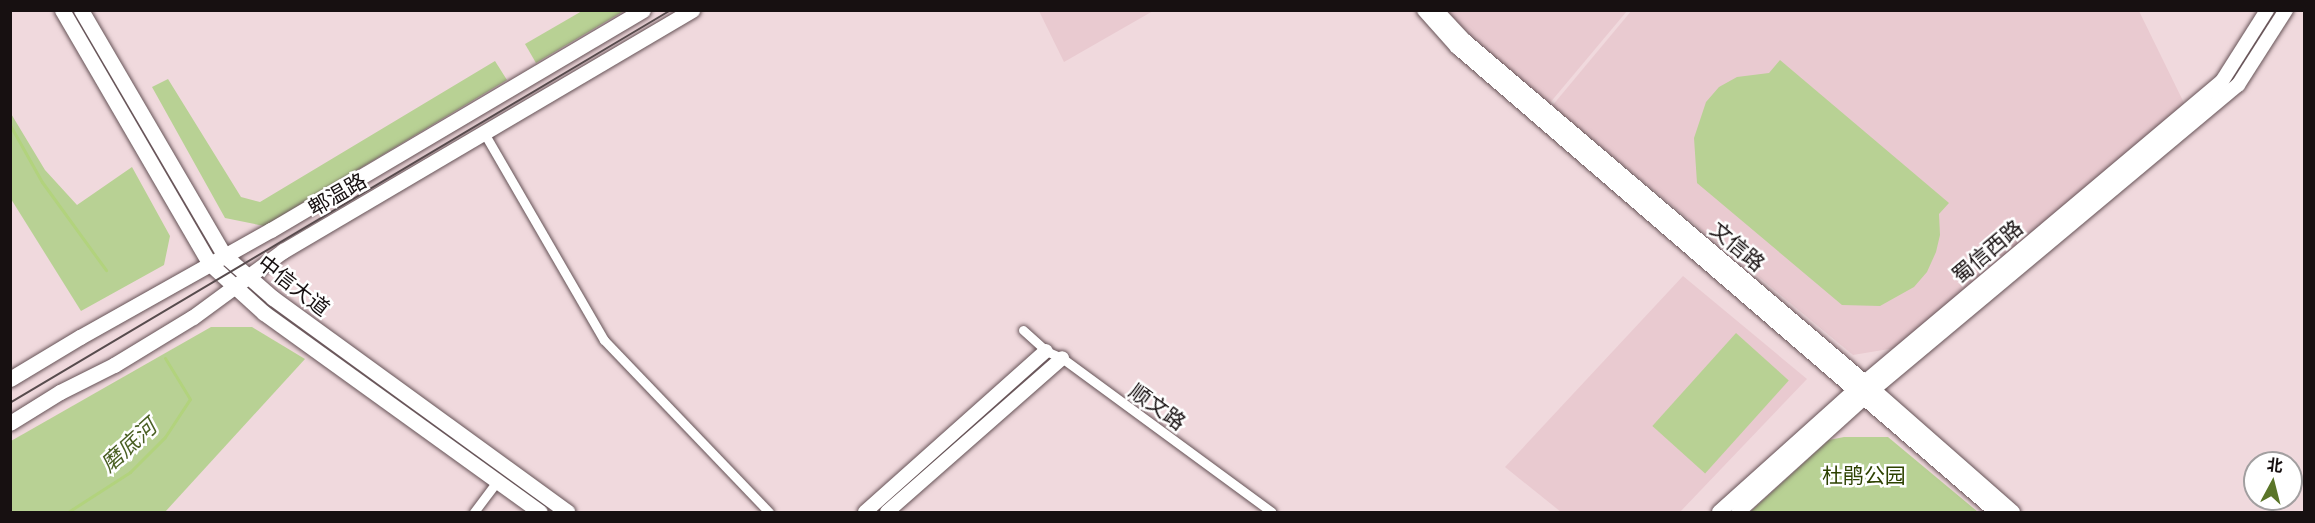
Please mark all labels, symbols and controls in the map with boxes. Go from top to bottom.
street label: 郫温路 [303,167,371,221]
street label: 蜀信西路 [1947,214,2027,288]
street label: 文信路 [1706,216,1770,276]
street label: 中信大道 [253,249,335,321]
street label: 顺文路 [1125,377,1191,435]
water label: 磨底河 [95,413,161,477]
north arrow [2243,451,2303,511]
text: 北 [2266,455,2284,475]
park label: 杜鹃公园 [1822,462,1906,488]

